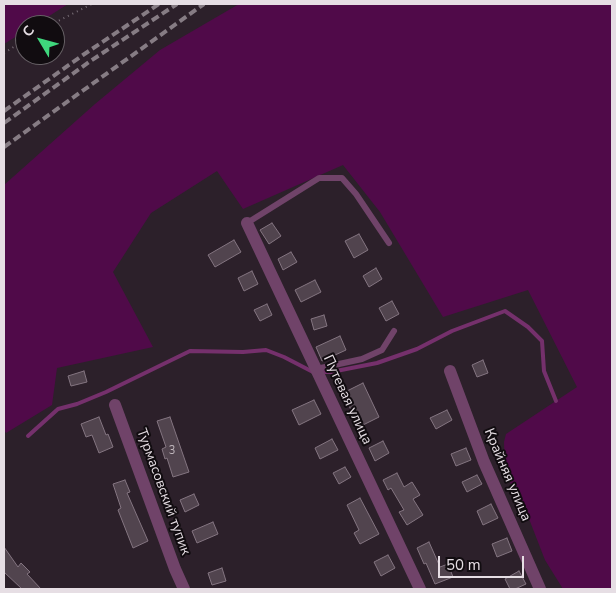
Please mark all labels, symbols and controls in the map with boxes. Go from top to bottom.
north arrow [15,15,65,65]
text: С [18,22,39,41]
street label: Путевая улица [319,352,375,448]
street label: Крайняя улица [480,426,534,524]
street label: Турмасовский тупик [132,427,194,557]
house number: 3 [169,444,175,458]
scale bar [441,546,527,578]
text: 50 m [446,555,481,575]

